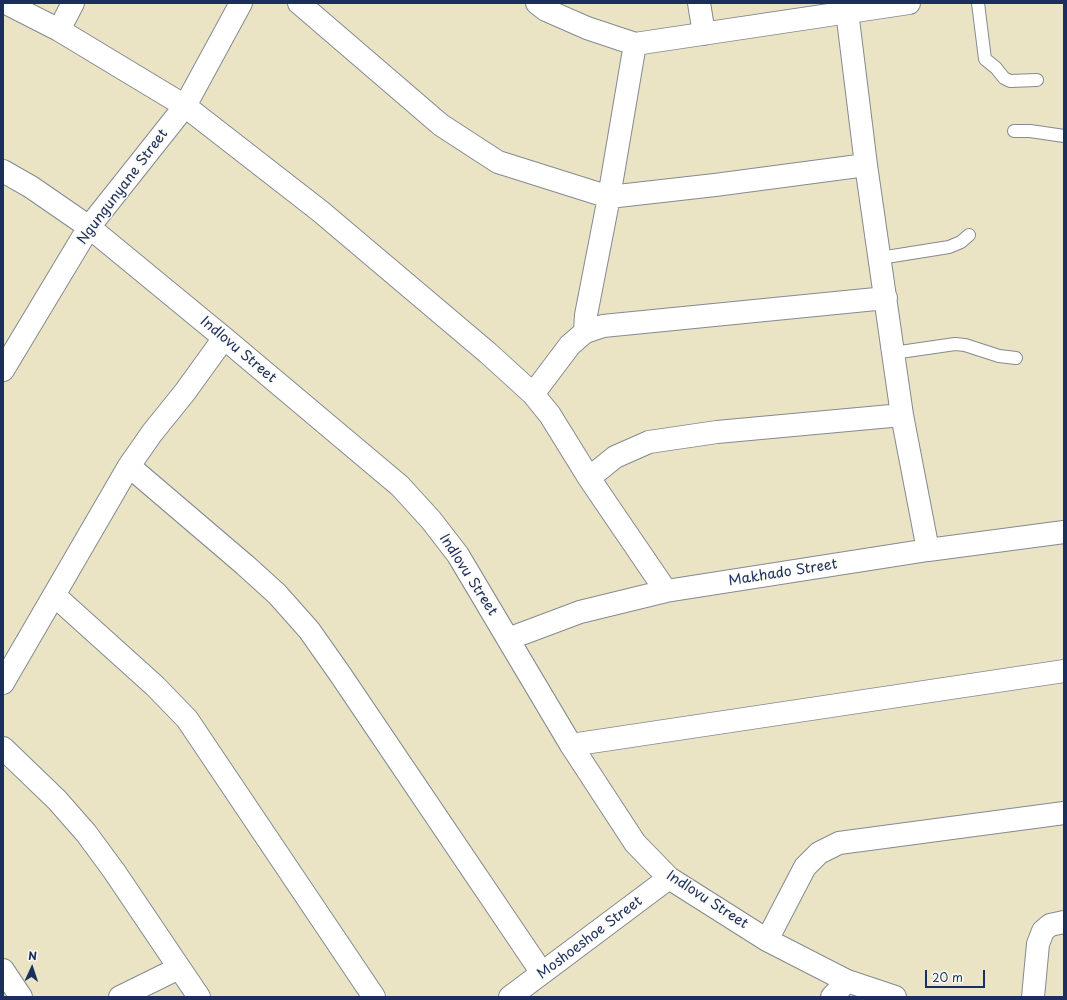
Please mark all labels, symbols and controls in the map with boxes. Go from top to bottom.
street label: Ngungunyane Street [74,126,172,248]
street label: Indlovu Street [197,313,279,387]
street label: Indlovu Street [435,531,501,619]
street label: Makhado Street [727,556,839,590]
street label: Indlovu Street [663,867,751,933]
street label: Moshoeshoe Street [534,893,646,983]
text: N [28,947,37,964]
north arrow [12,948,52,988]
scale bar [927,962,987,988]
text: 20 m [932,968,963,986]

